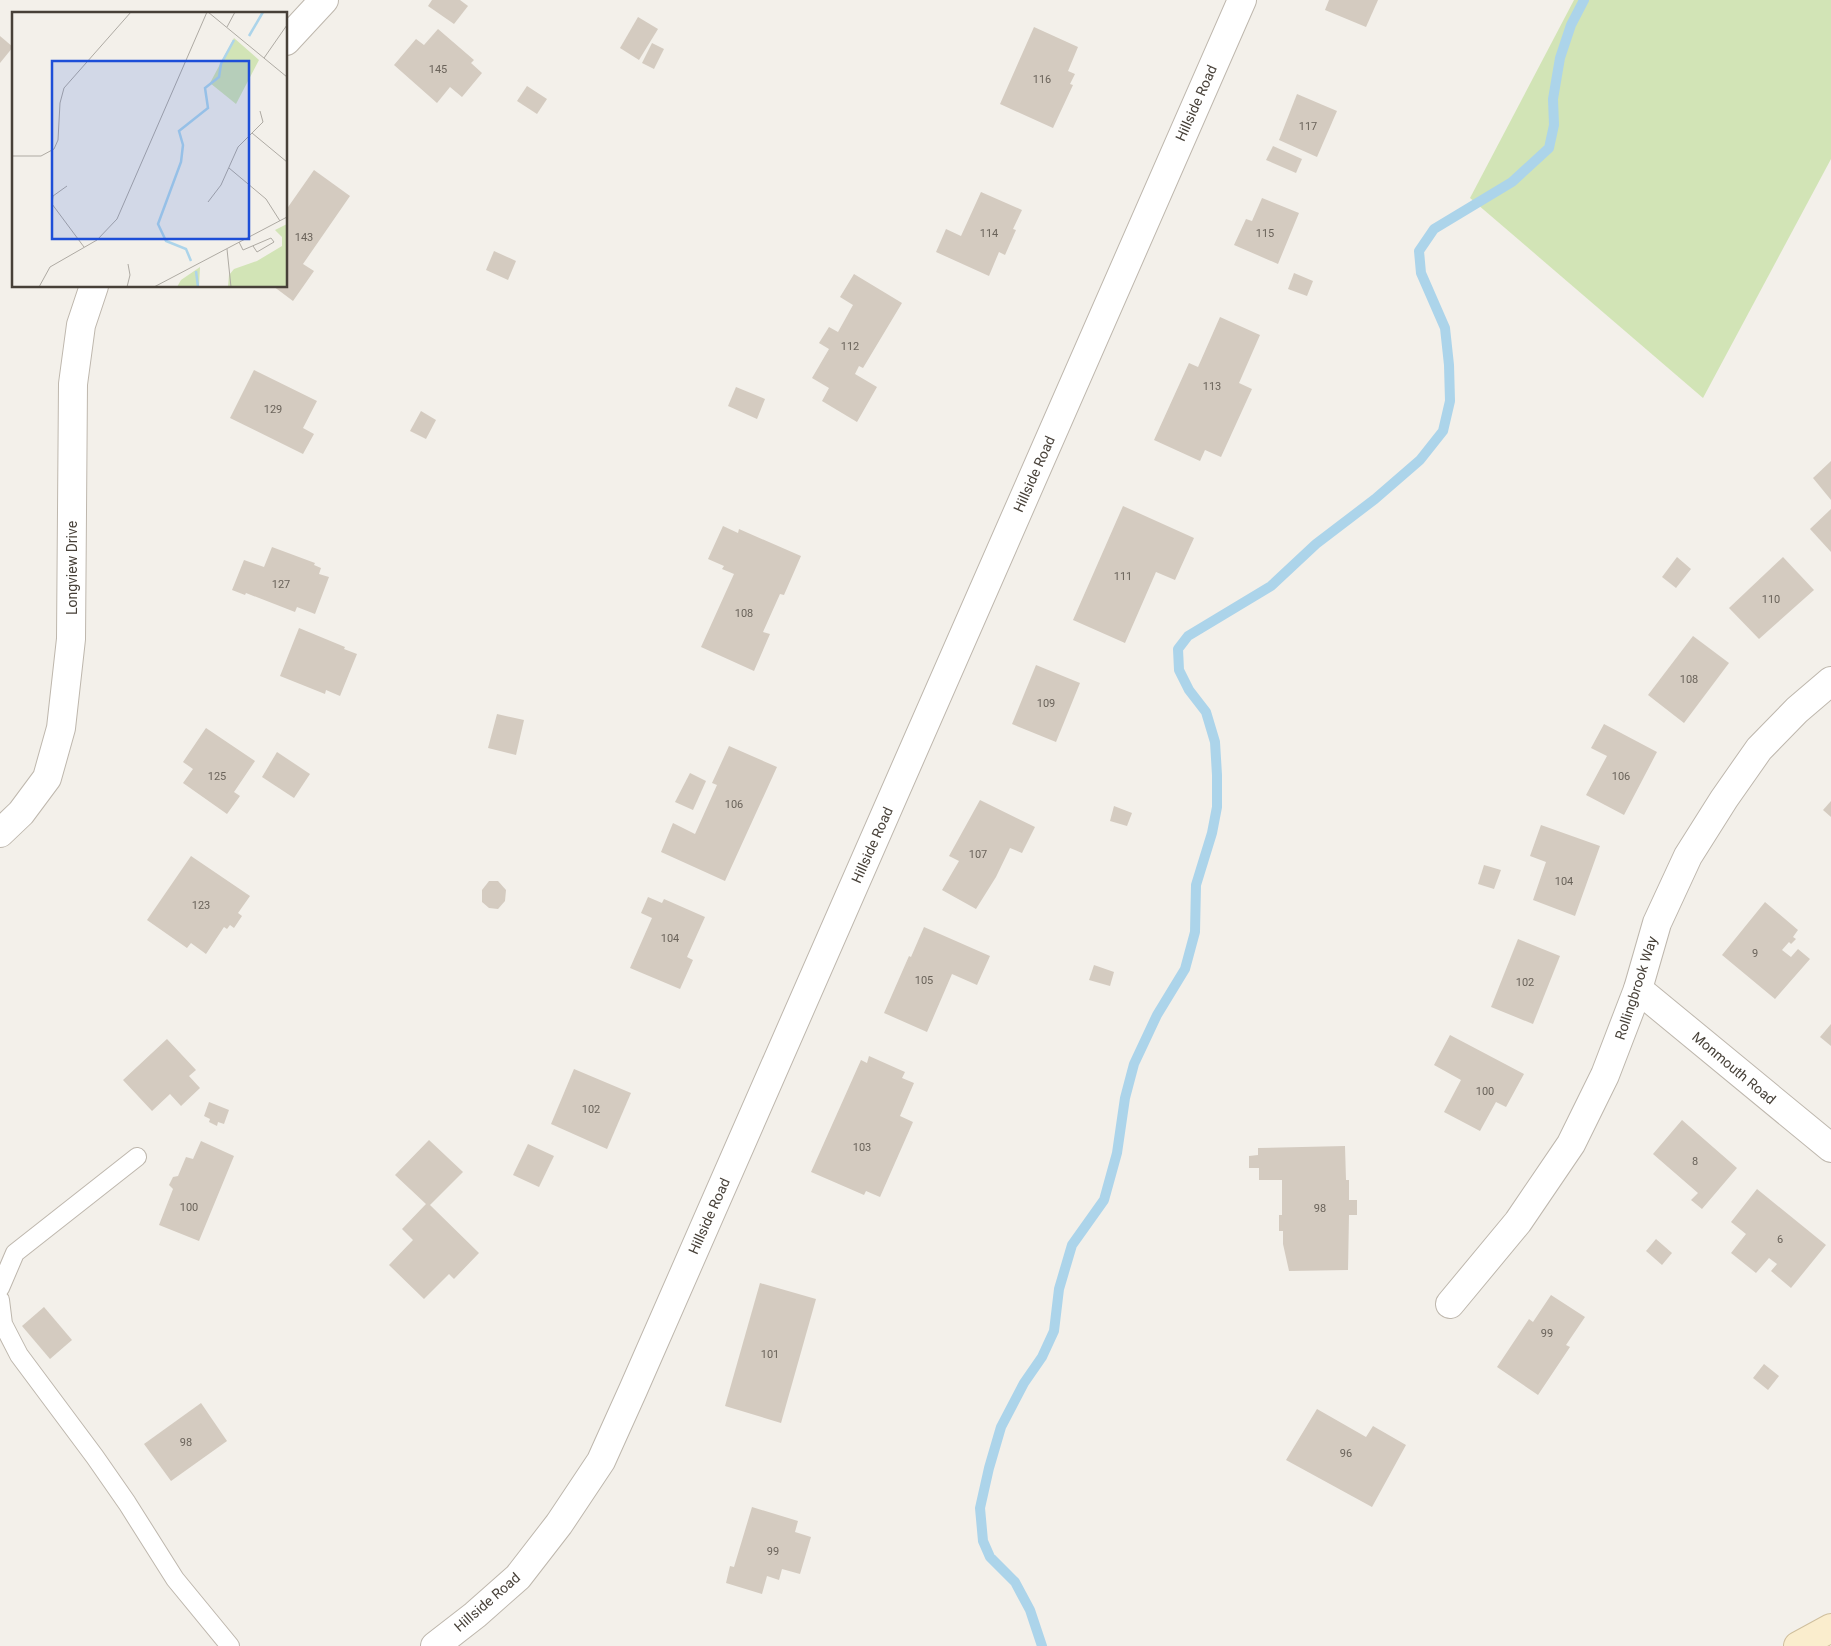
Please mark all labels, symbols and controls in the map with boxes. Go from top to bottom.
inset map [12,12,288,288]
street label: Hillside Road [1172,62,1220,144]
house number: 145 [429,63,447,76]
house number: 116 [1033,73,1051,86]
house number: 117 [1299,120,1317,133]
house number: 114 [980,227,998,240]
house number: 115 [1256,227,1274,240]
house number: 143 [295,231,313,244]
house number: 112 [841,340,859,353]
house number: 113 [1203,380,1221,393]
house number: 129 [264,403,282,416]
street label: Hillside Road [1010,433,1058,515]
street label: Longview Drive [64,521,80,615]
house number: 111 [1114,570,1132,583]
house number: 127 [272,578,290,591]
house number: 110 [1762,593,1780,606]
house number: 108 [735,607,753,620]
house number: 108 [1680,673,1698,686]
house number: 109 [1037,697,1055,710]
house number: 125 [208,770,226,783]
house number: 106 [1612,770,1630,783]
house number: 106 [725,798,743,811]
street label: Hillside Road [848,804,896,886]
house number: 107 [969,848,987,861]
house number: 104 [1555,875,1573,888]
house number: 123 [192,899,210,912]
house number: 104 [661,932,679,945]
street label: Rollingbrook Way [1612,934,1660,1042]
house number: 9 [1752,947,1758,960]
house number: 105 [915,974,933,987]
house number: 102 [1516,976,1534,989]
street label: Monmouth Road [1689,1029,1779,1107]
house number: 100 [1476,1085,1494,1098]
house number: 102 [582,1103,600,1116]
house number: 103 [853,1141,871,1154]
house number: 8 [1692,1155,1698,1168]
street label: Hillside Road [685,1175,733,1257]
house number: 100 [180,1201,198,1214]
house number: 98 [1314,1202,1326,1215]
house number: 6 [1777,1233,1783,1246]
house number: 99 [1541,1327,1553,1340]
house number: 101 [761,1348,779,1361]
house number: 98 [180,1436,192,1449]
house number: 96 [1340,1447,1352,1460]
house number: 99 [767,1545,779,1558]
street label: Hillside Road [451,1569,523,1635]

